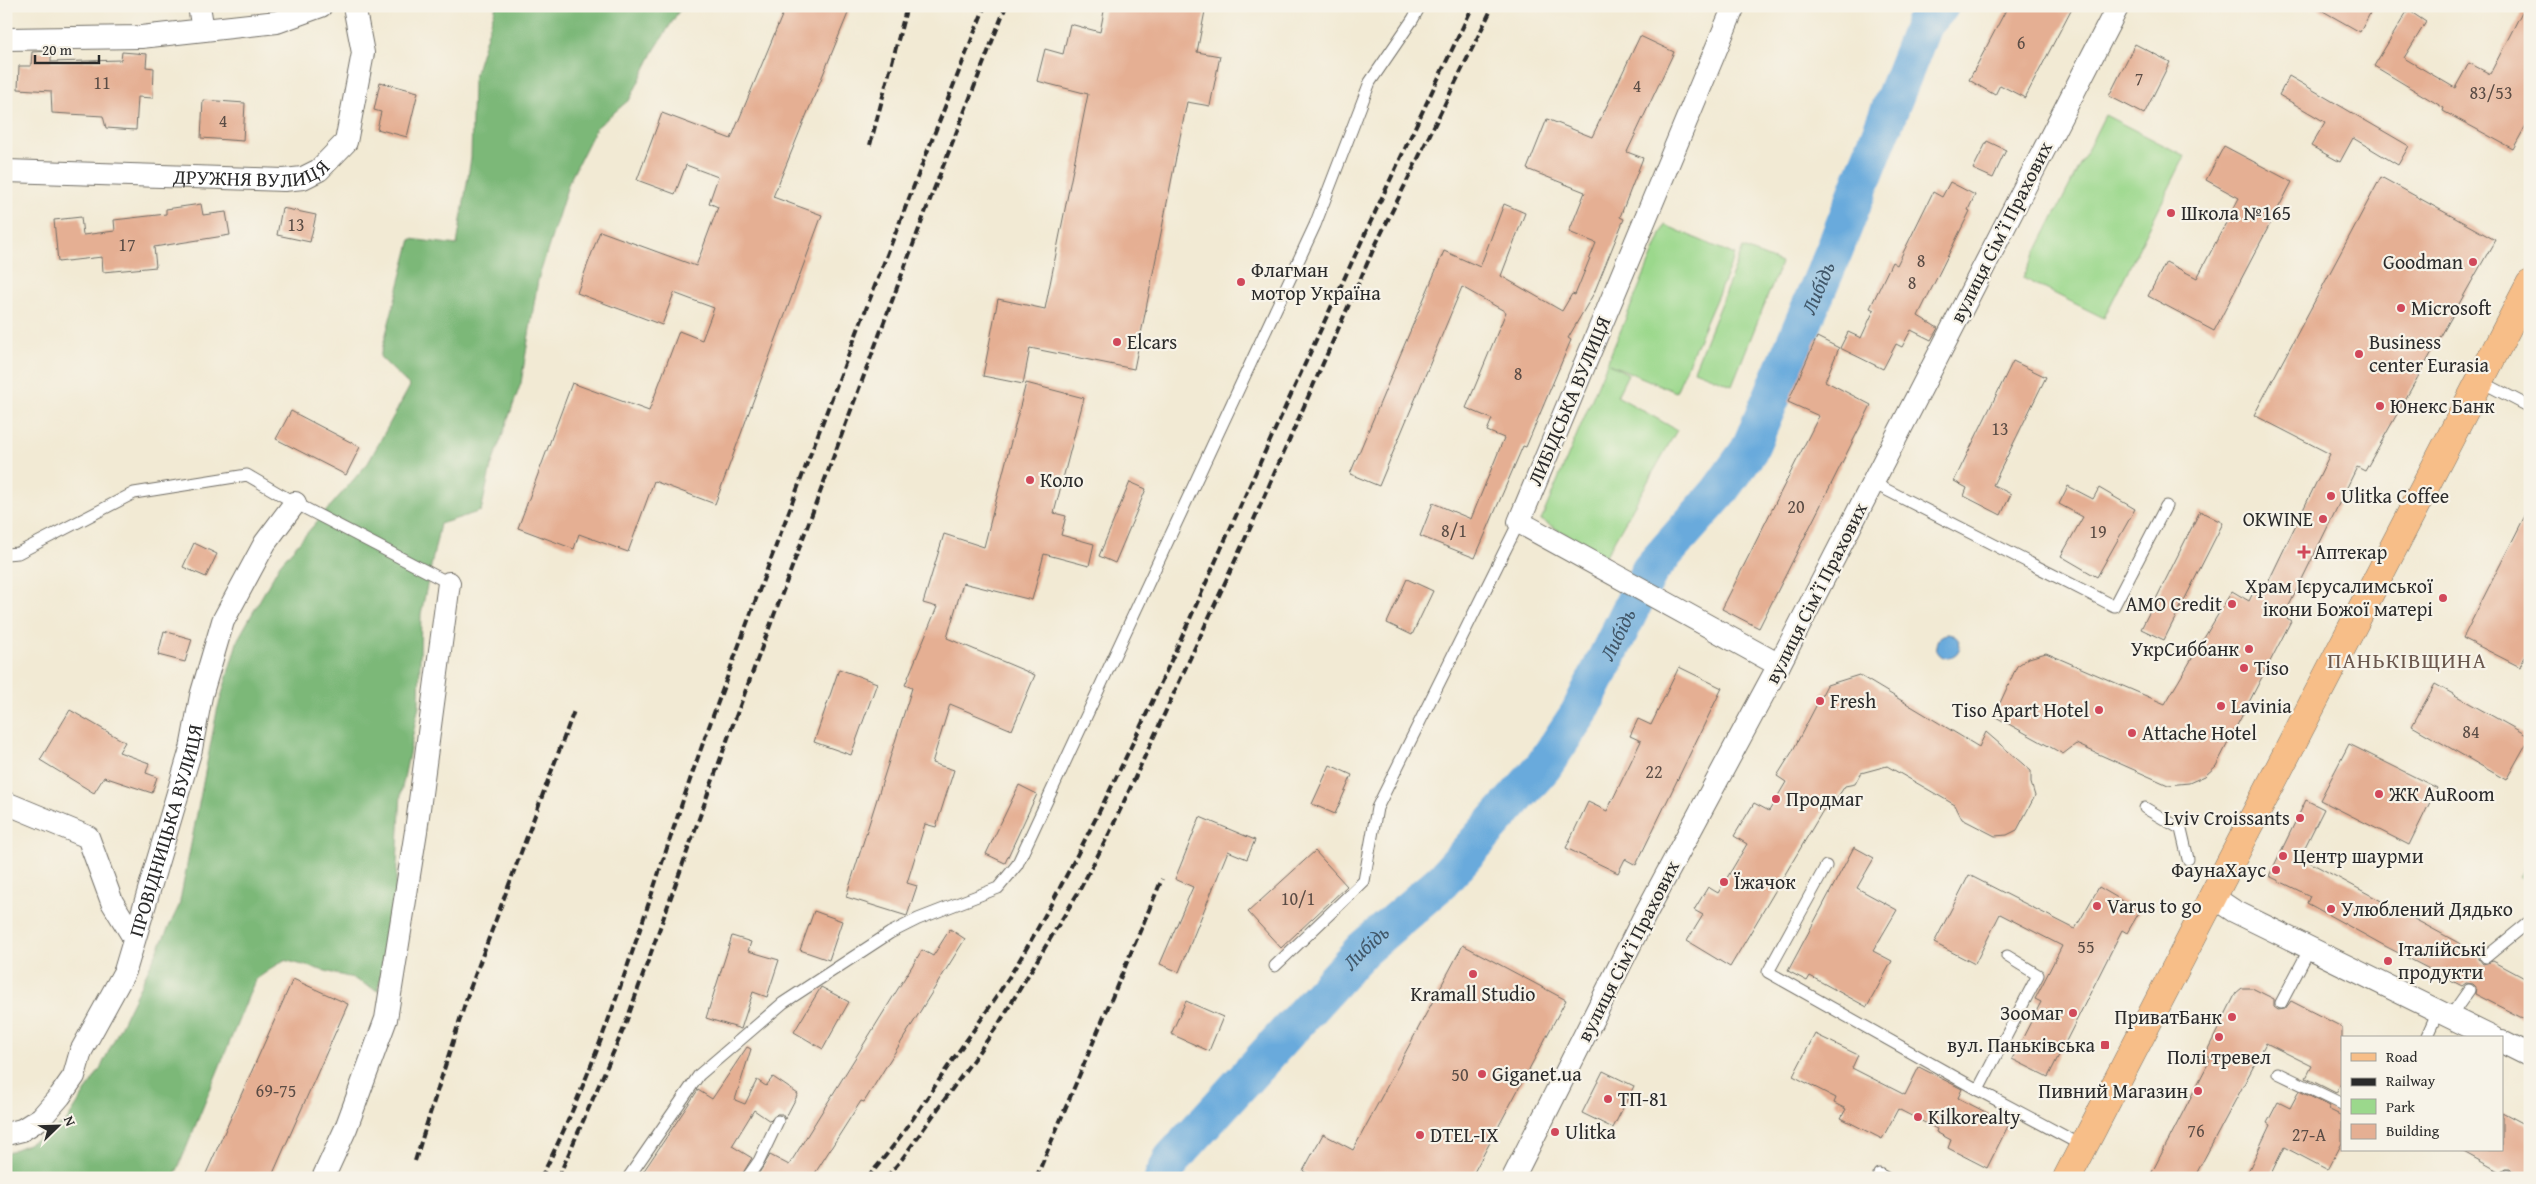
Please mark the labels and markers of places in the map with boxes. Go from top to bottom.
place label: Школа №165 [2181,198,2291,227]
marker: Школа №165 [2165,207,2177,219]
place label: Goodman [2383,247,2463,276]
place label: Флагман мотор Україна [1251,255,1381,307]
marker: Goodman [2467,256,2479,268]
marker: Флагман мотор Україна [1235,276,1247,288]
place label: Microsoft [2411,293,2492,322]
marker: Microsoft [2395,302,2407,314]
place label: Elcars [1127,327,1177,356]
place label: Business center Eurasia [2369,327,2490,379]
marker: Elcars [1111,336,1123,348]
marker: Business center Eurasia [2353,348,2365,360]
place label: Юнекс Банк [2390,391,2495,420]
marker: Юнекс Банк [2374,400,2386,412]
place label: Коло [1040,465,1084,494]
marker: Коло [1024,474,1036,486]
place label: Ulitka Coffee [2341,481,2449,510]
marker: Ulitka Coffee [2325,490,2337,502]
place label: OKWINE [2243,504,2313,533]
marker: OKWINE [2317,513,2329,525]
place label: Аптекар [2314,537,2387,566]
marker: Аптекар [2298,546,2310,558]
place label: Храм Ієрусалимської ікони Божої матері [2245,571,2433,623]
place label: AMO Credit [2125,589,2222,618]
marker: Храм Ієрусалимської ікони Божої матері [2437,592,2449,604]
marker: AMO Credit [2226,598,2238,610]
place label: УкрСиббанк [2131,634,2240,663]
marker: УкрСиббанк [2243,643,2255,655]
place label: Tiso [2254,653,2289,682]
marker: Tiso [2238,662,2250,674]
place label: Fresh [1830,686,1876,715]
place label: Lavinia [2231,691,2292,720]
marker: Fresh [1814,695,1826,707]
place label: Tiso Apart Hotel [1952,695,2089,724]
marker: Lavinia [2215,700,2227,712]
marker: Tiso Apart Hotel [2093,704,2105,716]
place label: Attache Hotel [2142,718,2257,747]
marker: Attache Hotel [2126,727,2138,739]
place label: ЖК AuRoom [2388,779,2495,808]
place label: Продмаг [1786,784,1864,813]
marker: ЖК AuRoom [2373,788,2385,800]
marker: Продмаг [1770,793,1782,805]
place label: Lviv Croissants [2164,803,2290,832]
marker: Lviv Croissants [2294,812,2306,824]
place label: Центр шаурми [2293,841,2424,870]
marker: Центр шаурми [2277,850,2289,862]
place label: ФаунаХаус [2171,855,2266,884]
marker: ФаунаХаус [2270,864,2282,876]
place label: Їжачок [1733,867,1796,896]
marker: Їжачок [1718,876,1730,888]
place label: Varus to go [2107,891,2202,920]
place label: Улюблений Дядько [2341,894,2513,923]
marker: Varus to go [2091,900,2103,912]
marker: Улюблений Дядько [2325,903,2337,915]
place label: Італійські продукти [2398,934,2487,986]
marker: Італійські продукти [2382,955,2394,967]
marker: Kramall Studio [1467,968,1479,980]
place label: Kramall Studio [1411,979,1535,1008]
place label: Зоомаг [2000,998,2064,1027]
place label: ПриватБанк [2115,1002,2223,1031]
marker: Зоомаг [2067,1007,2079,1019]
marker: ПриватБанк [2226,1011,2238,1023]
place label: вул. Паньківська [1947,1030,2095,1059]
marker: Полі тревел [2213,1031,2225,1043]
marker: вул. Паньківська [2099,1039,2111,1051]
place label: Полі тревел [2167,1042,2271,1071]
place label: Giganet.ua [1492,1059,1582,1088]
marker: Giganet.ua [1476,1068,1488,1080]
place label: Пивний Магазин [2038,1076,2188,1105]
place label: ТП-81 [1618,1084,1668,1113]
marker: Пивний Магазин [2192,1085,2204,1097]
marker: ТП-81 [1602,1093,1614,1105]
place label: Kilkorealty [1928,1102,2020,1131]
marker: Kilkorealty [1912,1111,1924,1123]
place label: Ulitka [1565,1117,1617,1146]
place label: DTEL-IX [1430,1120,1499,1149]
marker: Ulitka [1549,1126,1561,1138]
marker: DTEL-IX [1414,1129,1426,1141]

